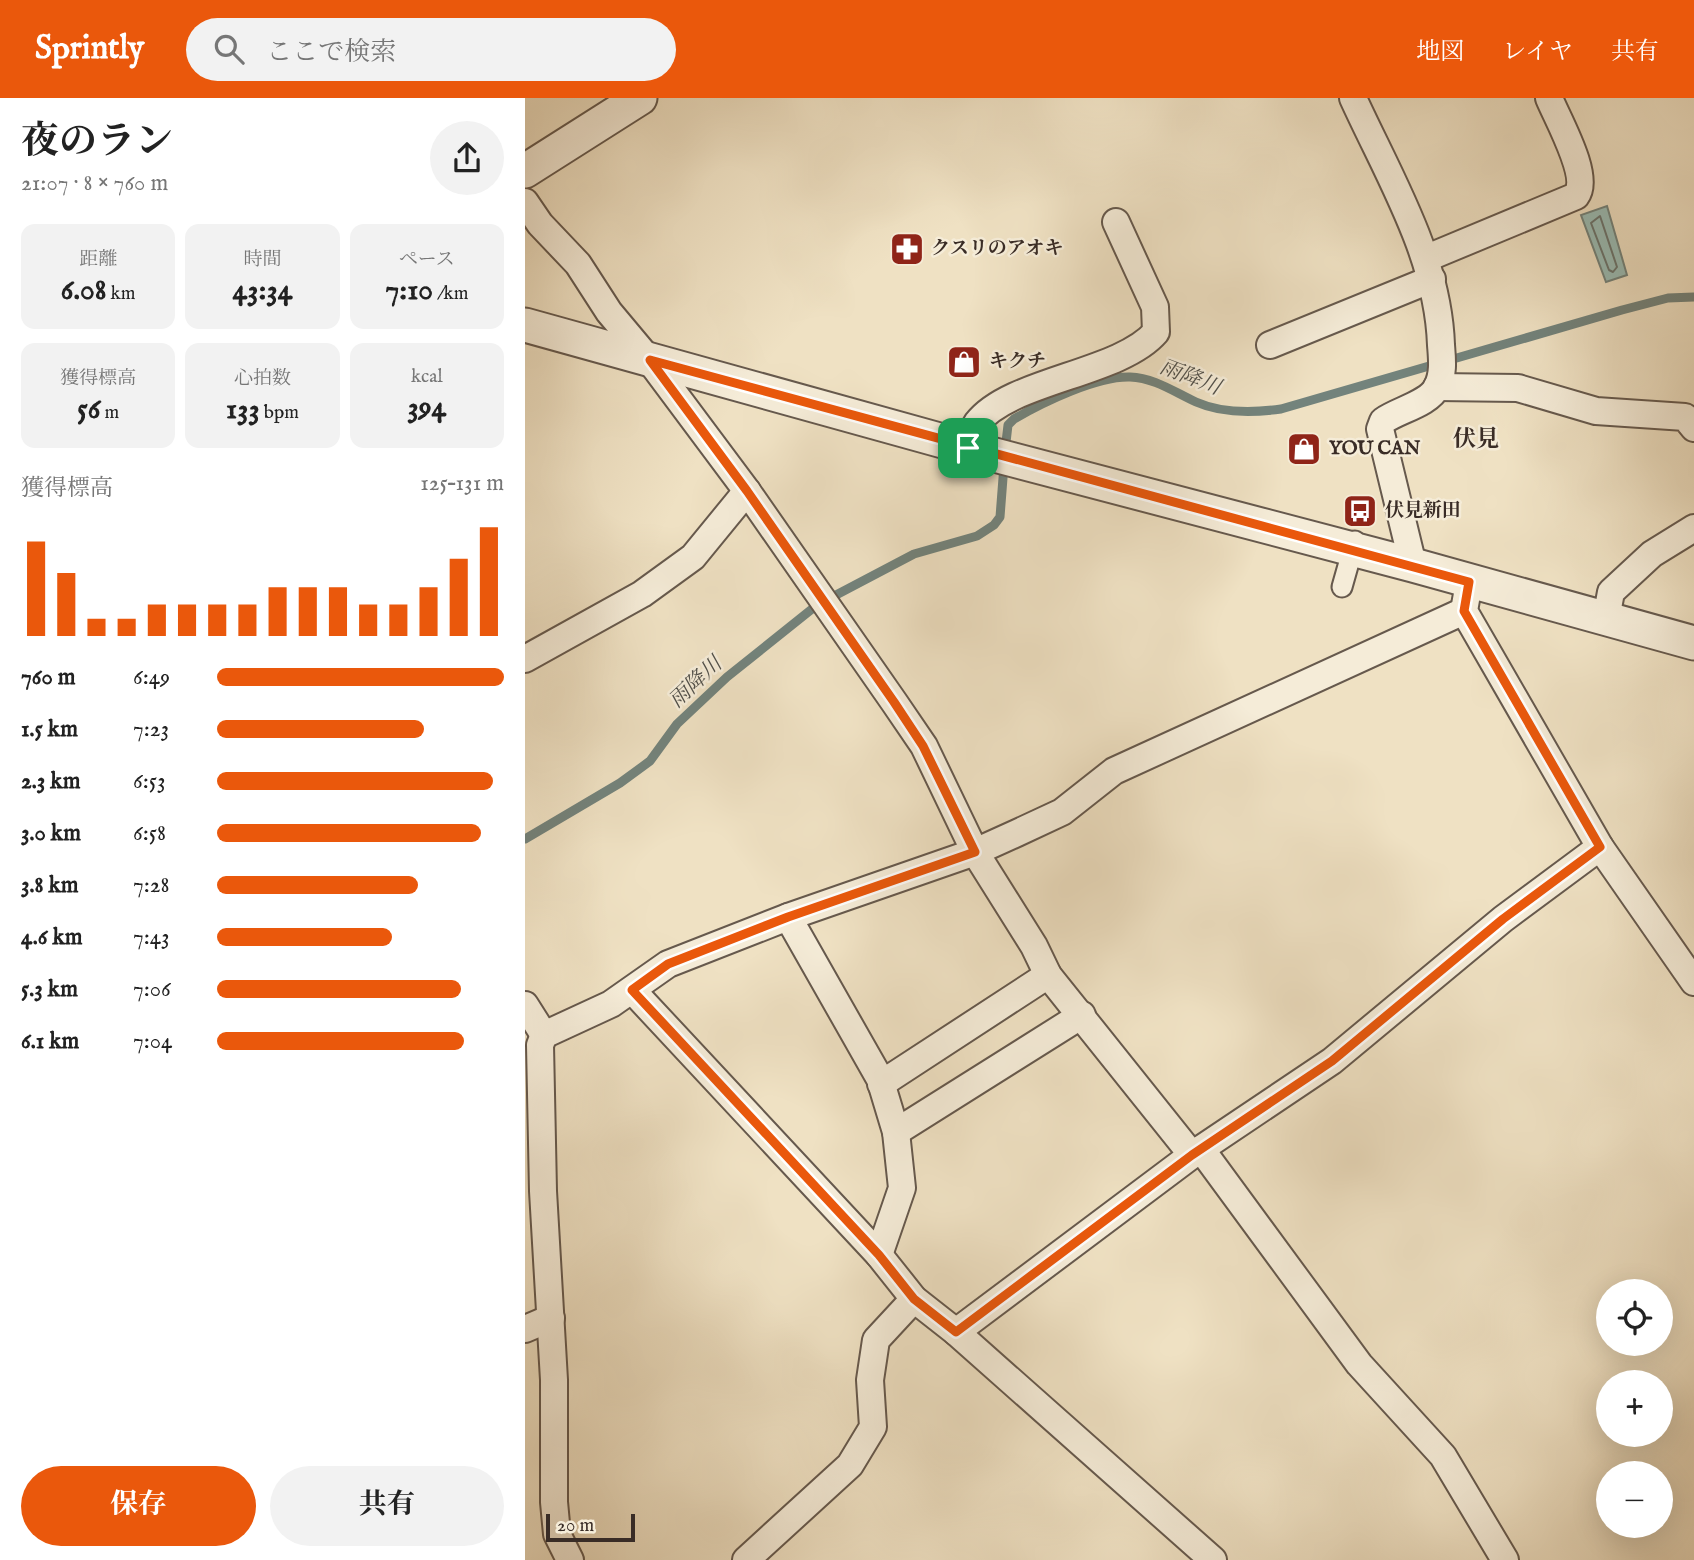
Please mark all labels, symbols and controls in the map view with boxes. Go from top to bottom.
search box [186,18,676,81]
text: Sprintly [35,28,144,70]
icon: search [210,30,248,68]
text: ここで検索 [266,36,396,69]
text: 地図 [1416,37,1464,68]
text: レイヤ [1502,37,1573,68]
text: 共有 [1611,37,1659,68]
text: 夜のラン [21,119,173,167]
button: share [430,121,504,195]
text: 21:07 · 8 × 760 m [21,169,168,198]
pharmacy icon: クスリのアオキ [888,230,926,268]
place label: クスリのアオキ [931,237,1064,261]
text: 距離 [79,248,117,272]
text: 時間 [243,248,282,272]
text: ペース [399,248,455,272]
text: 6.08 [61,272,106,310]
text: 43:34 [233,272,292,310]
text: 7:10 [385,272,433,310]
text: km [106,282,135,306]
text: /km [433,282,468,306]
shop icon: キクチ [945,343,983,381]
place label: キクチ [989,350,1046,374]
water label: 雨降川 [1156,354,1226,403]
text: kcal [411,365,443,389]
text: 獲得標高 [60,367,136,391]
text: 心拍数 [234,367,291,391]
text: 394 [407,389,446,427]
text: 56 [77,391,100,429]
text: 133 [226,391,260,429]
text: m [100,401,119,425]
text: bpm [260,401,299,425]
pin [938,418,998,478]
district label: 伏見 [1453,425,1499,454]
icon: arrive [949,429,987,467]
shop icon: YOU CAN [1285,430,1323,468]
place label: YOU CAN [1329,437,1421,461]
text: 125–131 m [420,469,504,498]
text: 獲得標高 [21,474,113,503]
bus stop icon: 伏見新田 [1341,492,1379,530]
place label: 伏見新田 [1385,499,1461,523]
water label: 雨降川 [664,650,730,714]
text: 760 m [21,663,76,692]
text: 6:49 [133,663,170,692]
text: 1.5 km [21,715,78,744]
text: 7:23 [133,715,169,744]
text: 2.3 km [21,767,80,796]
text: 6:53 [133,767,166,796]
text: 3.0 km [21,819,81,848]
text: 6:58 [133,819,166,848]
text: 3.8 km [21,871,79,900]
text: 7:28 [133,871,170,900]
text: 4.6 km [21,923,83,952]
text: 7:43 [133,923,170,952]
text: 5.3 km [21,975,78,1004]
text: 7:06 [133,975,171,1004]
text: 6.1 km [21,1027,79,1056]
text: 7:04 [133,1027,172,1056]
map controls [1596,1279,1673,1538]
button: locate [1596,1279,1673,1356]
button: + [1596,1370,1673,1447]
button: − [1596,1461,1673,1538]
button: 保存 [21,1466,256,1546]
button: 共有 [270,1466,504,1546]
scale bar [546,1511,635,1543]
text: 20 m [557,1514,594,1538]

